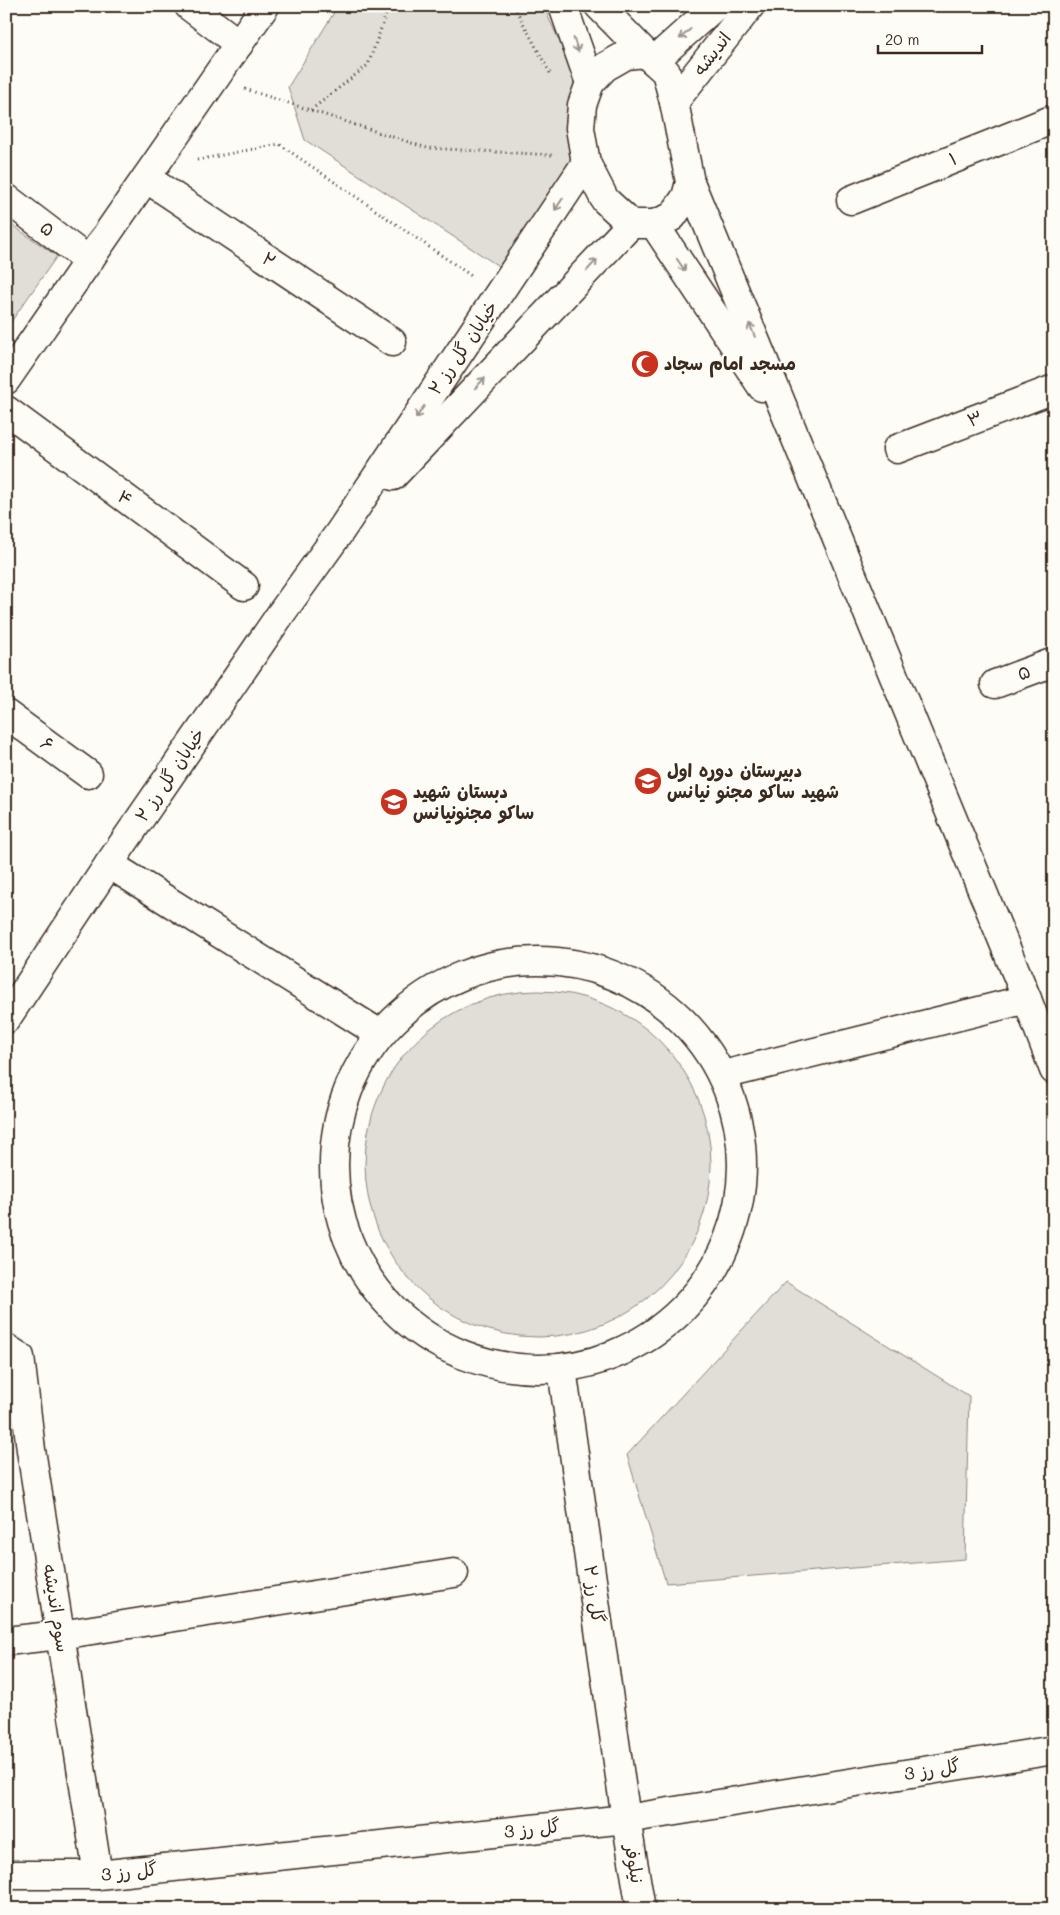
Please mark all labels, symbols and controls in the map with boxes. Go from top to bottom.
scale bar [878,22,981,54]
street label: اندیشه [687,26,736,80]
one-way arrow [678,28,691,39]
text: 20 m [885,29,919,49]
one-way arrow [572,37,582,53]
street label: ۱ [945,146,960,170]
one-way arrow [554,197,564,211]
street label: ۵ [35,215,60,242]
street label: ۲ [258,246,281,273]
one-way arrow [676,258,686,272]
one-way arrow [586,259,598,271]
street label: خیابان گل رز ۲ [422,296,502,399]
one-way arrow [747,323,756,338]
mosque icon: مسجد امام سجاد [630,349,660,379]
place label: مسجد امام سجاد [664,351,796,378]
one-way arrow [474,377,486,390]
street label: ۳ [963,404,986,432]
one-way arrow [415,405,425,419]
street label: ۴ [113,484,138,511]
street label: ۵ [1014,659,1034,686]
street label: خیابان گل رز ۲ [129,723,209,826]
street label: ۶ [36,730,59,756]
place label: دبیرستان دوره اول شهید ساکو مجنو نیانس [667,758,839,804]
school or university icon: دبیرستان دوره اول شهید ساکو مجنو نیانس [633,766,663,796]
place label: دبستان شهید ساکو مجنونیانس [413,779,534,825]
school or university icon: دبستان شهید ساکو مجنونیانس [379,787,409,817]
street label: سوم اندیشه [35,1562,76,1654]
street label: ۲ گل رز [579,1563,611,1625]
street label: گل رز 3 [902,1753,962,1785]
street label: گل رز 3 [503,1813,562,1843]
street label: نیلوفر [618,1841,650,1885]
street label: گل رز 3 [100,1856,159,1886]

